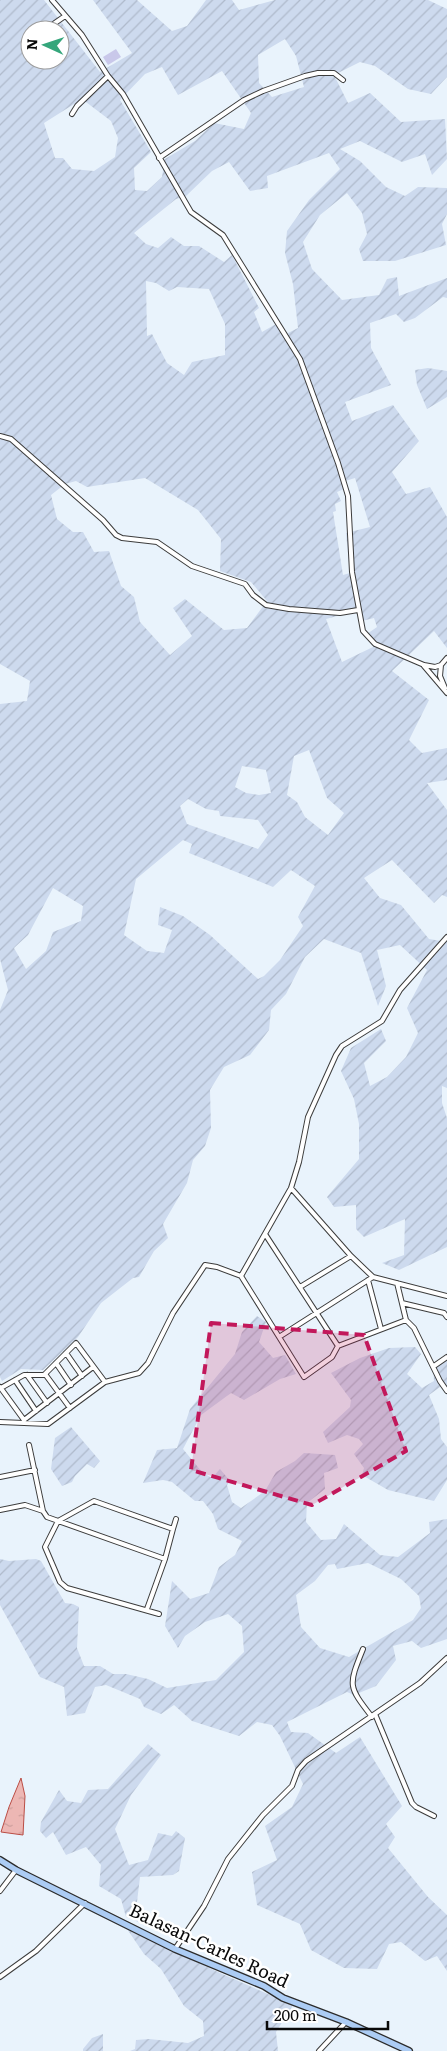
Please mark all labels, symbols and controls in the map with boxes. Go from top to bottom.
north arrow [20,20,70,70]
text: N [21,38,41,51]
street label: Balasan-Carles Road [125,1896,294,1994]
scale bar [267,1998,388,2030]
text: 200 m [274,2003,317,2026]

